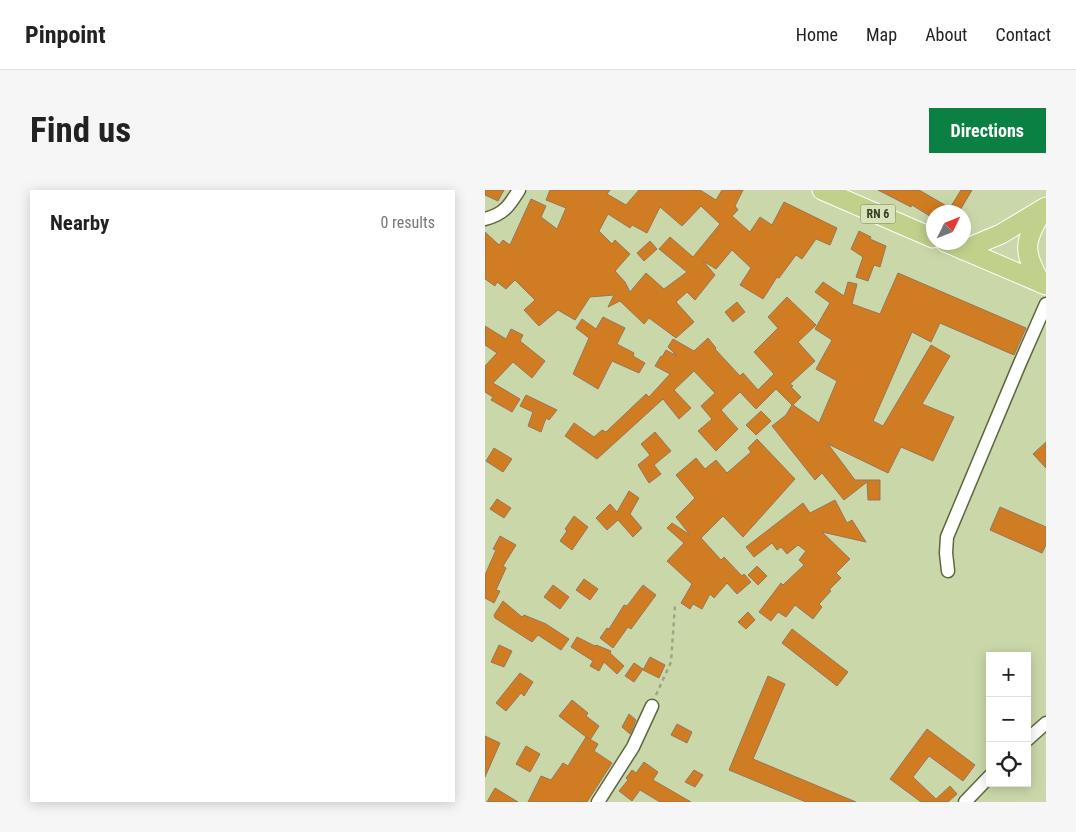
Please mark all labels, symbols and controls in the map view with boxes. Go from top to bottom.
text: Pinpoint [25,21,106,49]
text: Home [796,24,838,45]
text: Map [866,24,897,45]
text: About [925,24,967,45]
text: Contact [995,24,1051,45]
button: Directions [929,108,1046,153]
text: Find us [30,110,131,151]
road number: RN 6 [861,204,895,224]
north arrow [926,205,971,250]
text: Nearby [50,211,109,235]
text: 0 results [380,213,435,232]
map controls [986,652,1031,787]
button: + [986,652,1031,697]
button: − [986,697,1031,742]
button: locate [986,742,1031,787]

